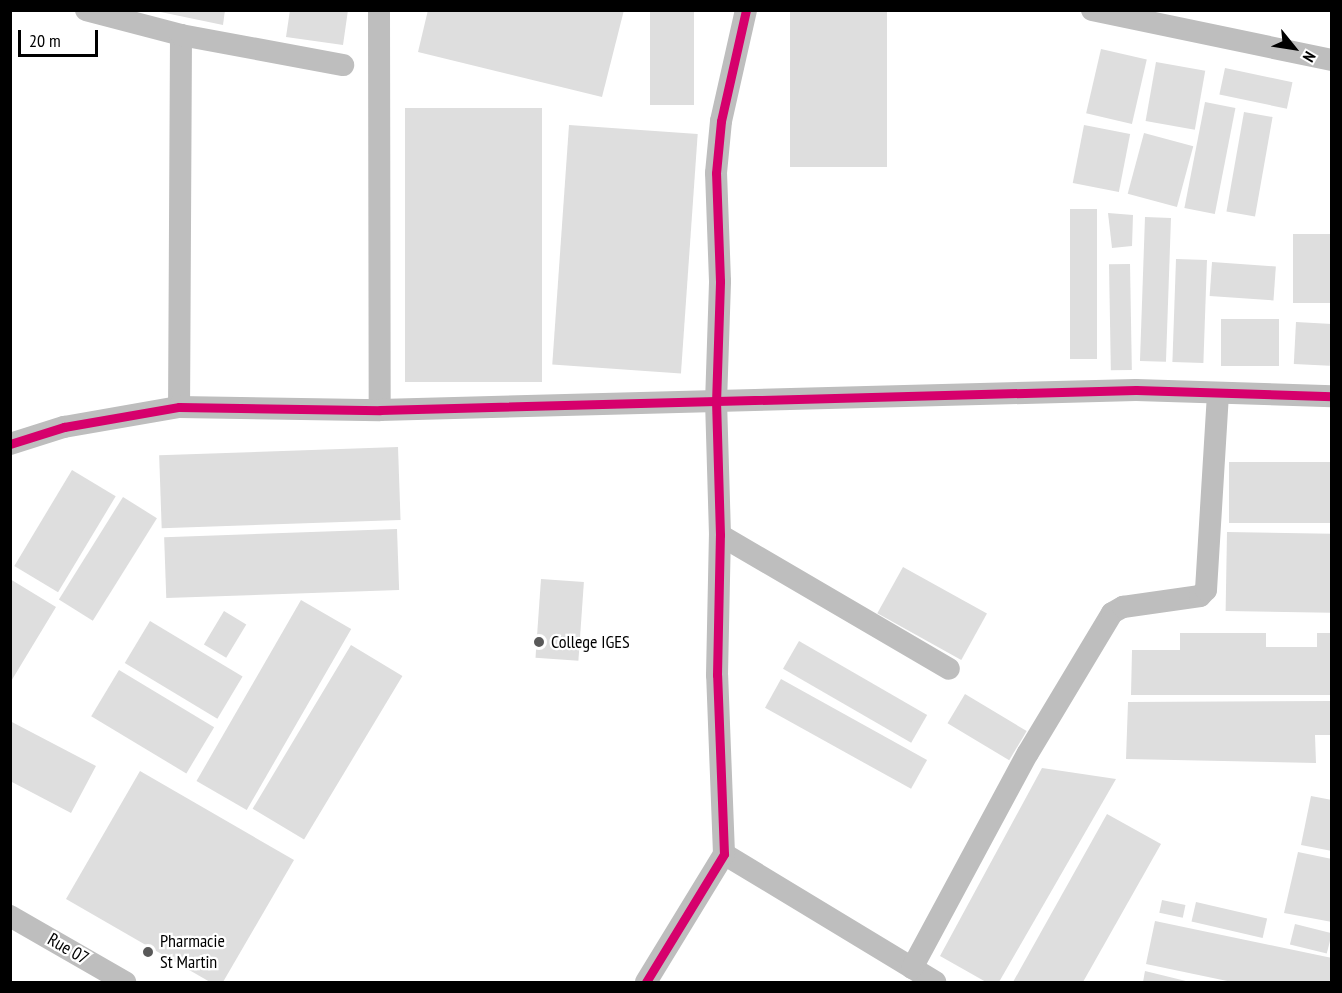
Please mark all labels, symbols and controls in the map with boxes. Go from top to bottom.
scale bar [21,18,100,56]
north arrow [1264,18,1324,78]
text: 20 m [29,29,61,52]
text: N [1299,48,1320,66]
place label: College IGES [551,631,630,653]
marker: College IGES [532,635,546,649]
street label: Rue 07 [44,929,92,969]
place label: Pharmacie St Martin [160,931,225,974]
marker: Pharmacie St Martin [141,945,155,959]

